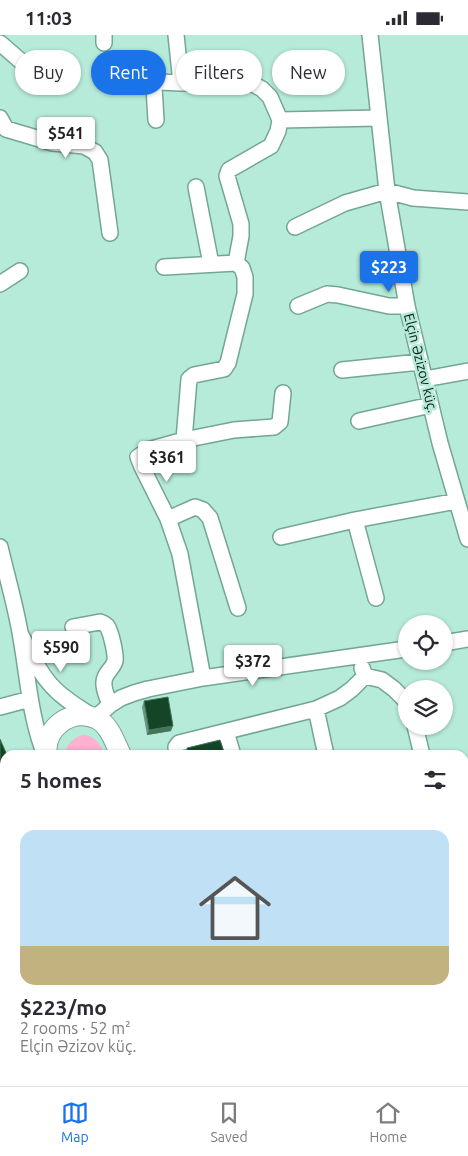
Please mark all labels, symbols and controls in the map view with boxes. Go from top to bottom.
text: 11:03 [25,7,73,29]
chip: Buy [15,50,81,95]
chip: Rent [91,50,166,95]
chip: Filters [176,50,262,95]
chip: New [272,50,345,95]
pin: $541 [36,117,96,159]
text: $541 [48,124,84,142]
pin: $223 [359,251,419,293]
text: $223 [371,258,407,276]
street label: Elçin Əzizov küç. [401,312,441,414]
pin: $361 [137,441,197,483]
text: $361 [149,448,185,466]
map controls [398,615,453,735]
button: locate [398,615,453,670]
pin: $590 [31,631,91,673]
text: $590 [43,638,79,656]
pin: $372 [223,645,283,687]
text: $372 [235,652,271,670]
button: layers [398,680,453,735]
icon: filters [421,766,449,794]
text: 5 homes [20,768,102,792]
icon: home [190,863,280,953]
text: $223/mo [20,995,107,1019]
text: 2 rooms · 52 m² [20,1019,131,1037]
text: Elçin Əzizov küç. [20,1037,136,1055]
tab: Map [61,1099,89,1145]
tab: Saved [210,1099,248,1145]
tab: Home [369,1099,407,1145]

